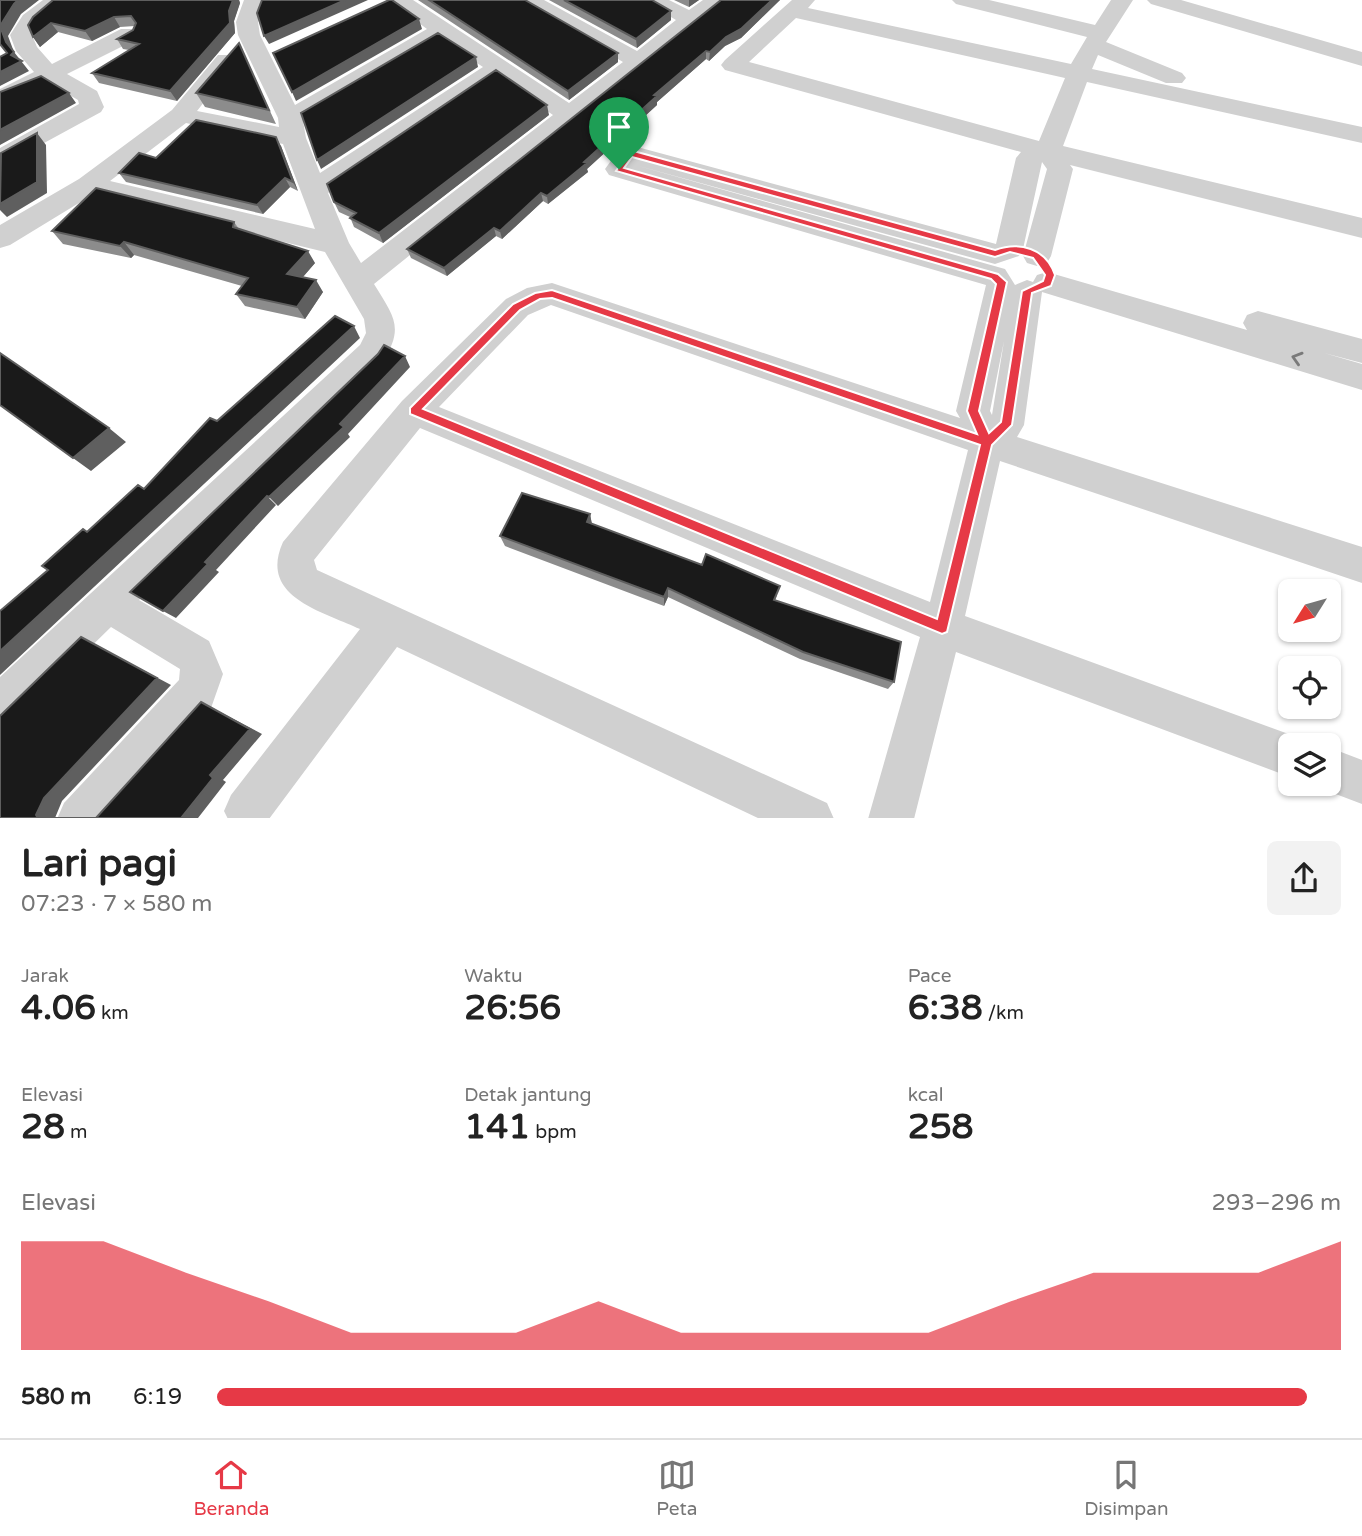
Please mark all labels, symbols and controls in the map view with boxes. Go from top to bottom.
pin [589,97,649,169]
icon: arrive [600,108,638,146]
one-way arrow [1291,351,1303,366]
north arrow [1278,579,1340,642]
map controls [1278,579,1341,796]
button: locate [1278,656,1341,719]
button: layers [1278,733,1341,796]
text: Lari pagi [21,841,177,887]
button: share [1267,841,1341,915]
text: 07:23 · 7 × 580 m [21,890,212,918]
text: Jarak [21,965,69,987]
text: Waktu [464,965,523,987]
text: Pace [908,965,951,987]
text: 4.06 [21,987,96,1029]
text: 26:56 [464,987,561,1029]
text: 6:38 [908,987,983,1029]
text: km [96,1002,129,1024]
text: /km [983,1002,1024,1024]
text: Elevasi [21,1084,83,1106]
text: Detak jantung [464,1084,591,1106]
text: kcal [908,1084,943,1106]
text: 28 [21,1106,65,1148]
text: 141 [464,1106,530,1148]
text: 258 [908,1106,974,1148]
text: m [65,1121,87,1143]
text: bpm [530,1121,577,1143]
text: Elevasi [21,1189,96,1217]
text: 293–296 m [1212,1189,1341,1217]
text: 580 m [21,1383,91,1411]
text: 6:19 [133,1383,182,1411]
tab: Beranda [193,1456,269,1520]
tab: Peta [656,1456,697,1520]
tab: Disimpan [1084,1456,1169,1520]

